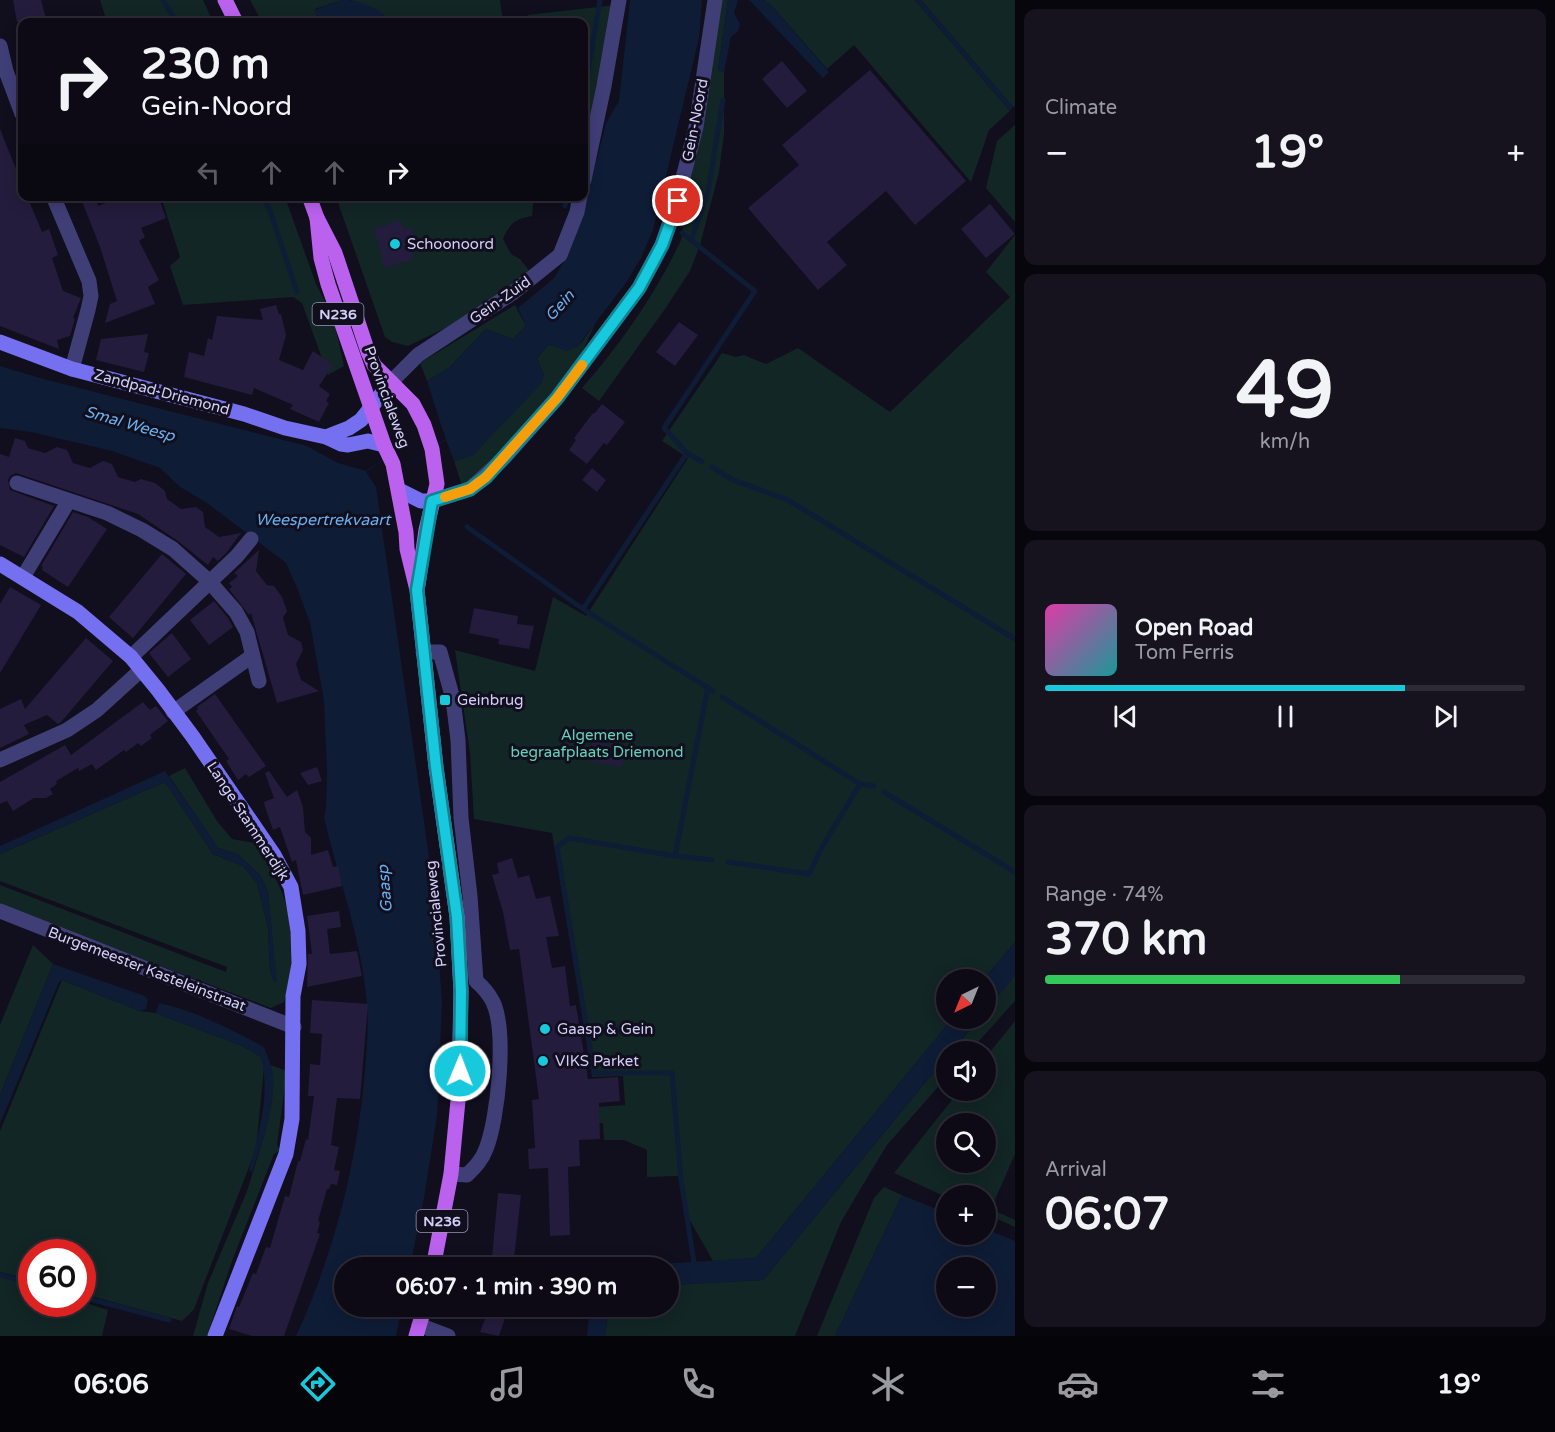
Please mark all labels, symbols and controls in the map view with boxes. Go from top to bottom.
text: 230 m [141,39,270,90]
icon: right [42,42,120,120]
street label: Gein-Noord [678,77,712,163]
text: Gein-Noord [141,90,292,123]
text: Climate [1045,96,1117,120]
text: 19° [1251,126,1324,180]
text: − [1045,134,1069,173]
text: + [1506,134,1525,173]
icon: left [192,156,225,189]
icon: ahead [255,156,288,189]
icon: ahead [318,156,351,189]
icon: right [381,156,414,189]
pin [652,175,703,226]
icon: arrive [661,184,694,217]
place label: Schoonoord [407,235,494,253]
marker: Schoonoord [388,237,402,251]
street label: Gein-Zuid [466,272,534,328]
water label: Gein [541,285,580,325]
road number: N236 [312,303,364,325]
street label: Provincialeweg [360,343,414,451]
text: 49 [1236,344,1334,438]
street label: Zandpad-Driemond [92,365,232,419]
water label: Smal Weesp [82,402,178,447]
text: km/h [1260,430,1310,454]
water label: Weespertrekvaart [256,510,392,530]
text: Open Road [1135,615,1253,641]
text: Tom Ferris [1135,641,1234,665]
place label: Geinbrug [457,691,524,709]
marker: Geinbrug [438,693,452,707]
icon: previous [1109,700,1142,733]
icon: pause [1269,700,1302,733]
icon: next [1429,700,1462,733]
park label: Algemene begraafplaats Driemond [511,726,683,761]
street label: Lange Stammerdijk [203,758,293,884]
street label: Provincialeweg [421,860,451,968]
water label: Gaasp [373,863,397,914]
text: Range · 74% [1045,883,1164,907]
text: 370 km [1045,913,1207,967]
street label: Burgemeester Kasteleinstraat [46,923,249,1015]
north arrow [936,969,996,1029]
map controls [936,969,996,1317]
place label: Gaasp & Gein [557,1020,653,1038]
marker: Gaasp & Gein [538,1022,552,1036]
position arrow [428,1039,492,1103]
button: sound [936,1041,996,1101]
place label: VIKS Parket [555,1052,639,1070]
marker: VIKS Parket [536,1054,550,1068]
button: search [936,1113,996,1173]
text: Arrival [1045,1158,1107,1182]
button: + [936,1185,996,1245]
text: 06:07 [1045,1188,1170,1242]
road number: N236 [416,1210,468,1232]
speed limit sign: 60 [18,1239,96,1317]
button: − [936,1257,996,1317]
text: 06:07 · 1 min · 390 m [396,1274,617,1300]
icon: directions [297,1363,339,1405]
icon: music [487,1363,529,1405]
icon: phone [677,1363,719,1405]
icon: climate [867,1363,909,1405]
icon: car [1057,1363,1099,1405]
icon: filters [1247,1363,1289,1405]
text: 06:06 [74,1368,149,1401]
text: 19° [1437,1368,1481,1401]

